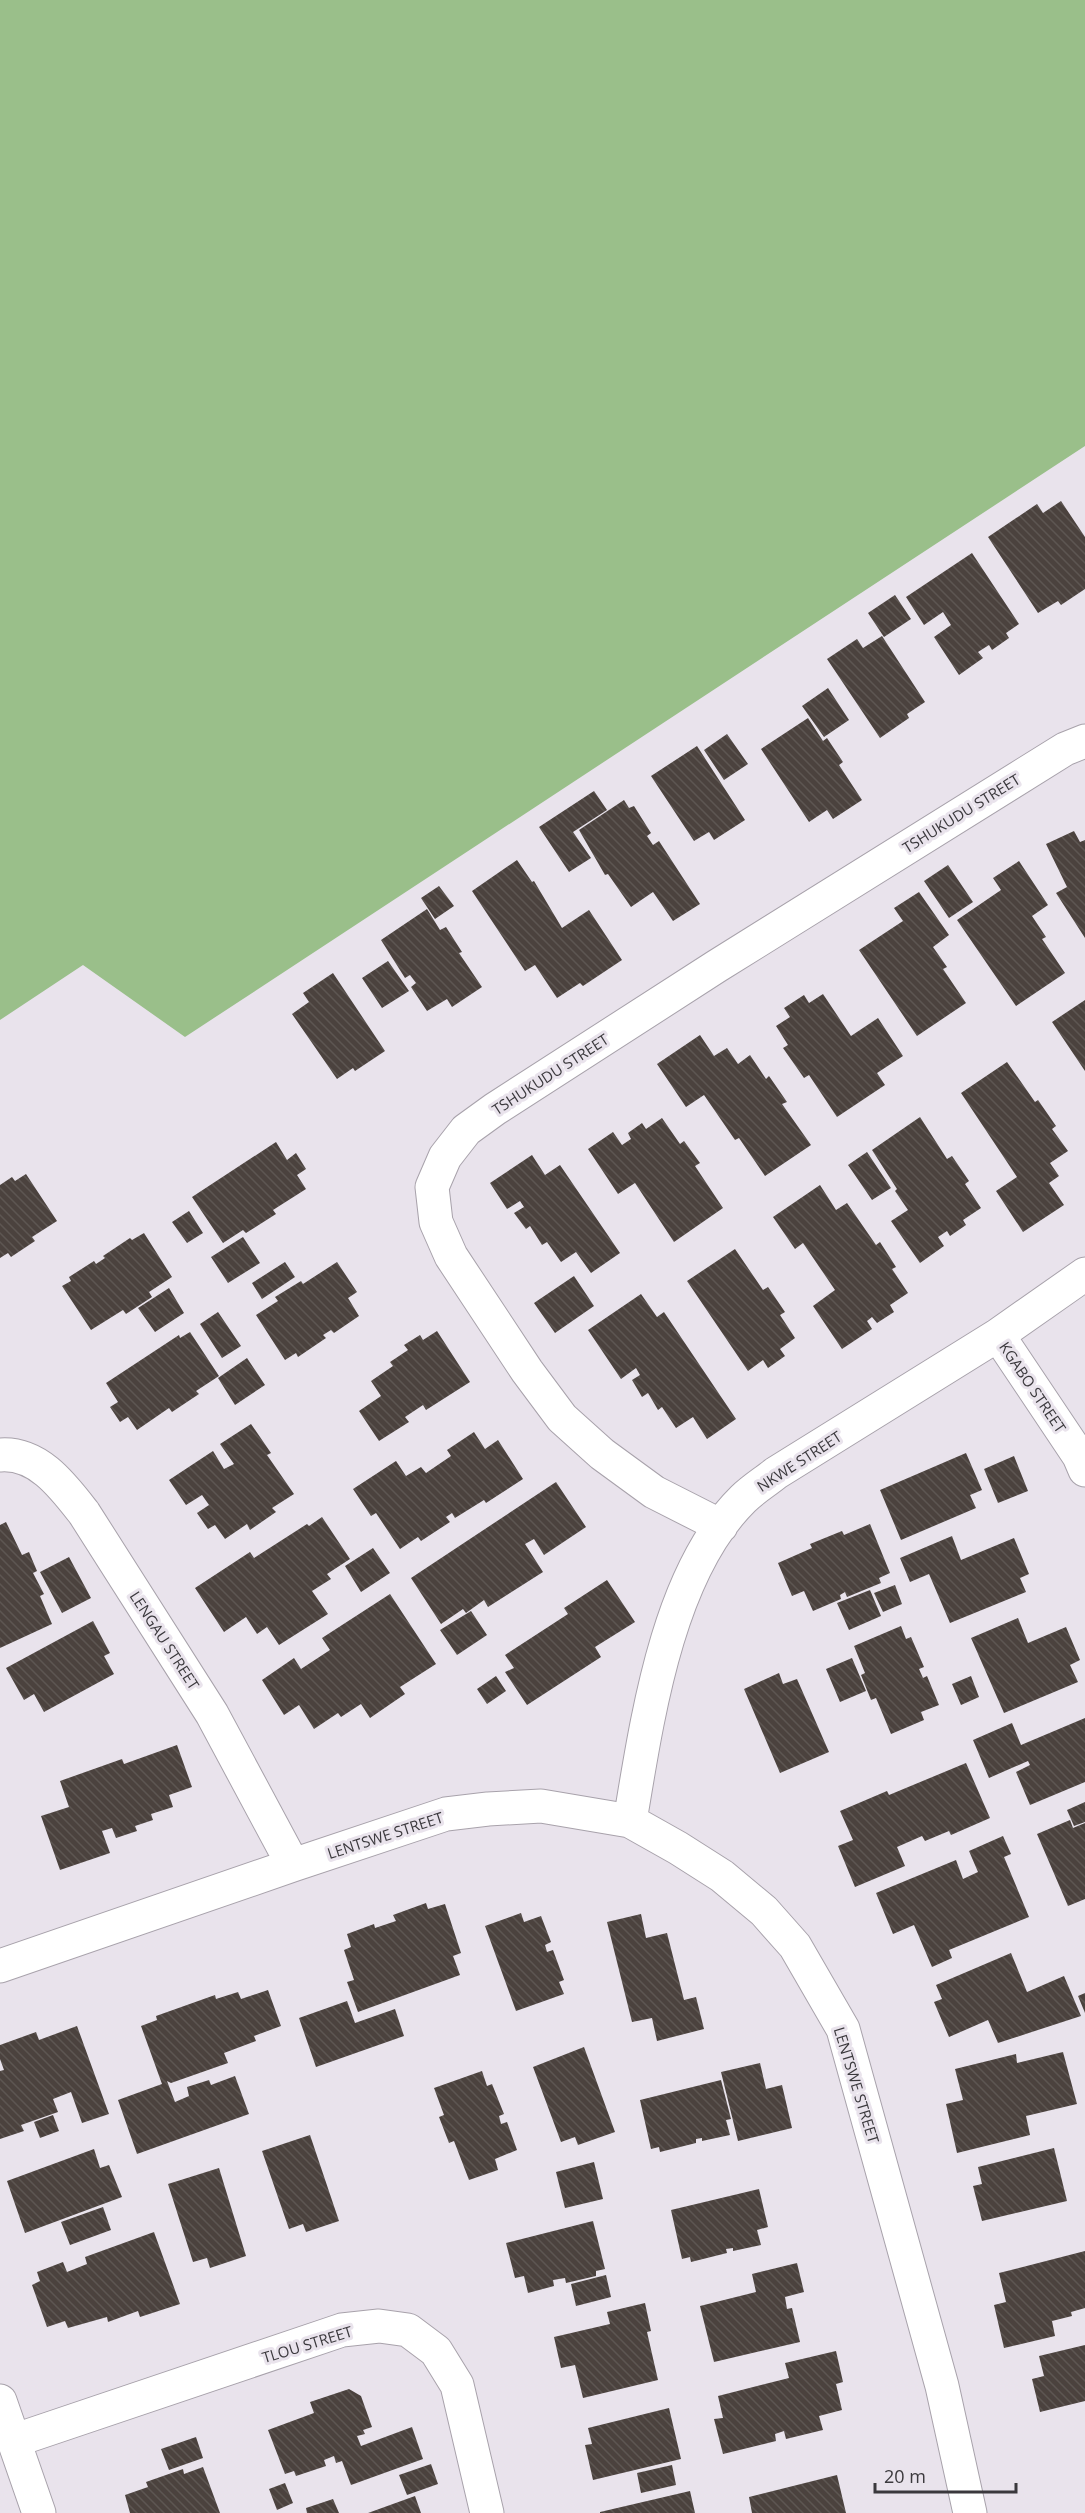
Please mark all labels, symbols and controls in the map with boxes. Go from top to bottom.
street label: TSHUKUDU STREET [898,768,1024,857]
street label: TSHUKUDU STREET [488,1028,613,1119]
street label: KGABO STREET [995,1338,1071,1437]
street label: NKWE STREET [753,1426,846,1496]
street label: LENGAU STREET [126,1587,205,1694]
street label: LENTSWE STREET [325,1807,446,1863]
street label: LENTSWE STREET [830,2024,884,2146]
street label: TLOU STREET [259,2321,355,2367]
scale bar [875,2456,1016,2494]
text: 20 m [884,2464,926,2488]

